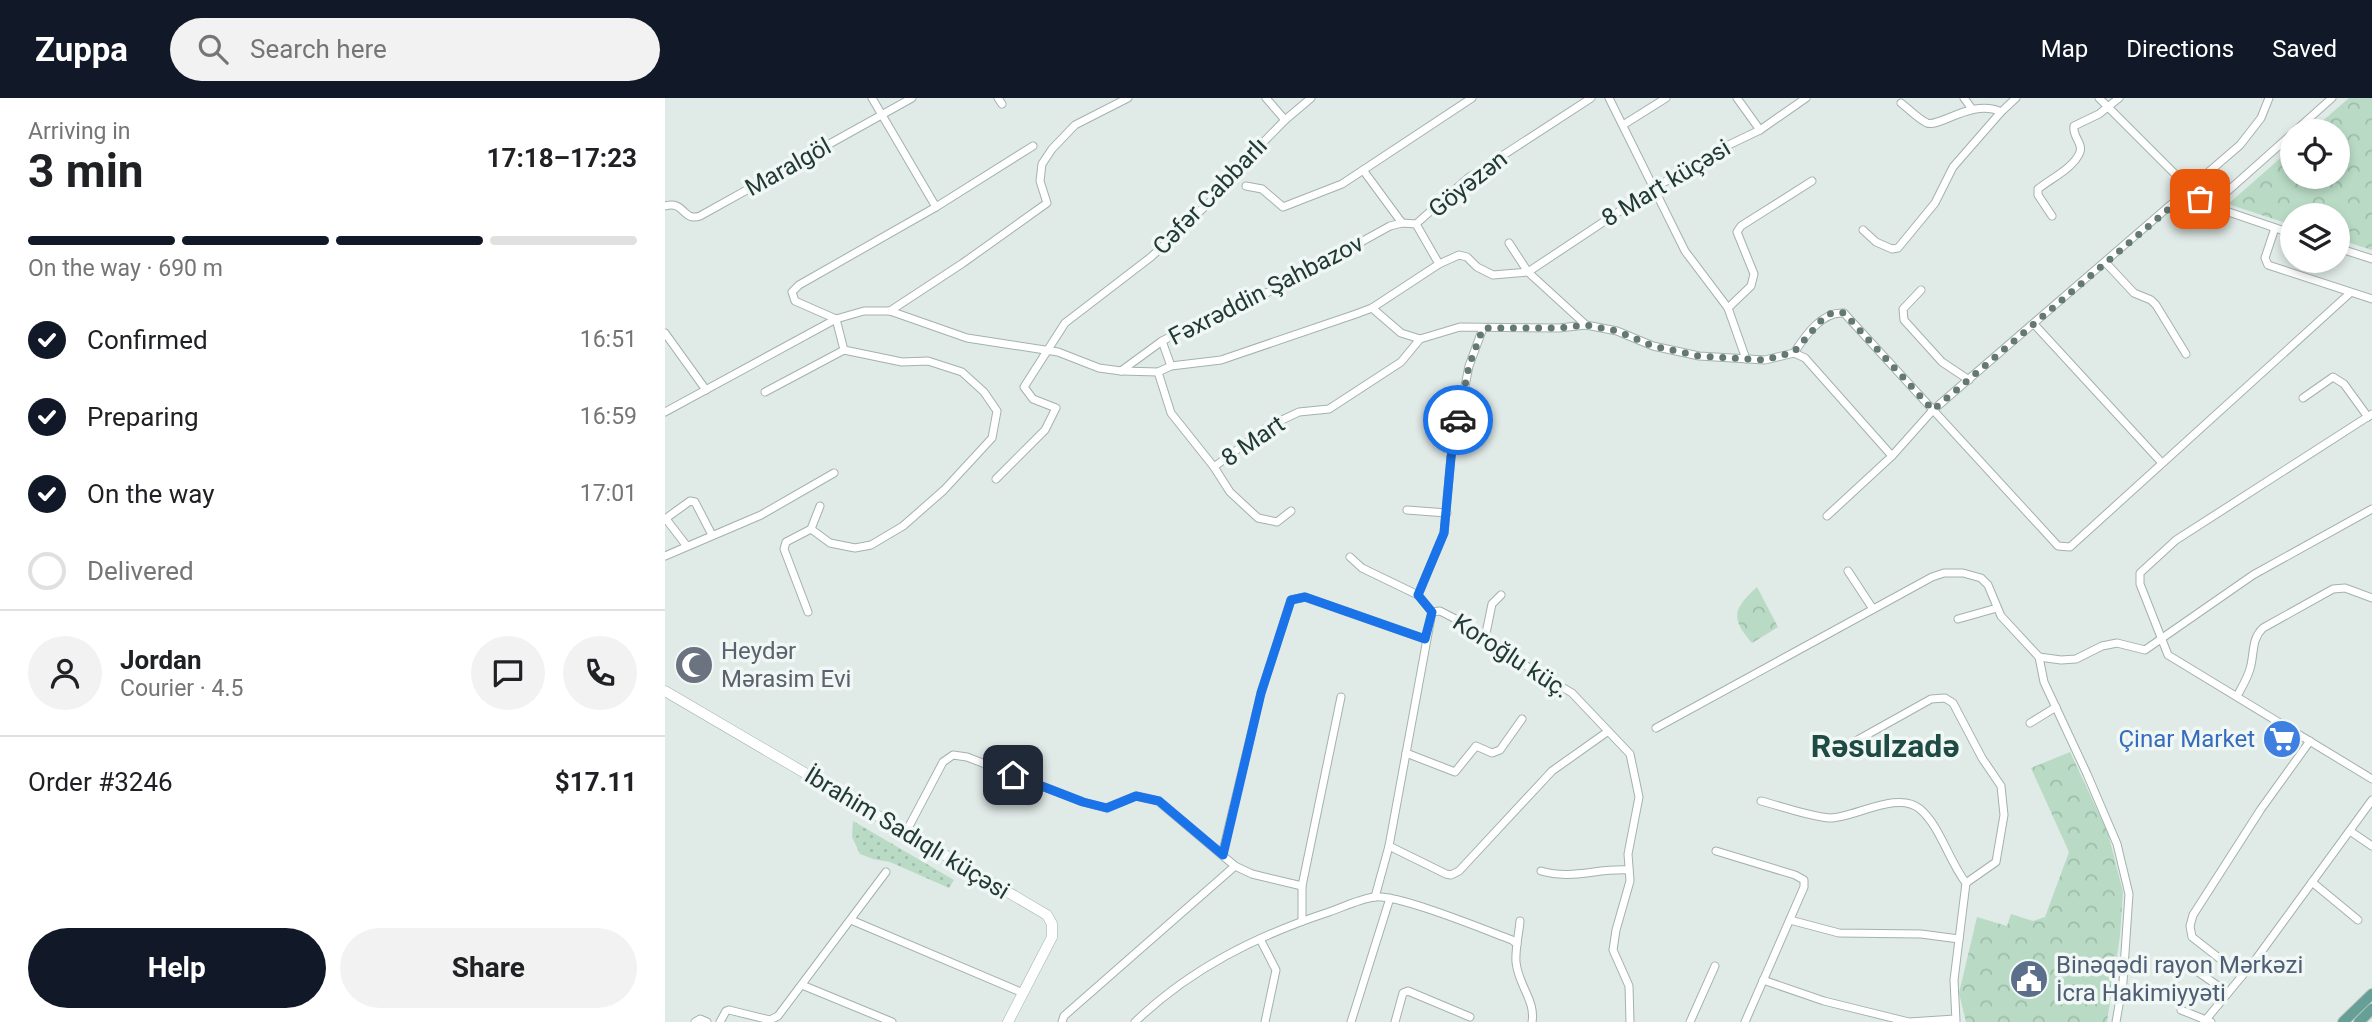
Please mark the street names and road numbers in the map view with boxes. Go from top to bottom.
street label: Maralgöl [740,132,836,202]
street label: Cəfər Cabbarlı [1147,132,1273,260]
street label: 8 Mart küçəsi [1597,134,1735,232]
street label: Göyəzən [1423,145,1513,223]
street label: Fəxrəddin Şahbazov [1164,229,1368,351]
street label: 8 Mart [1216,410,1290,472]
street label: Koroğlu küç. [1448,608,1574,704]
street label: İbrahim Sadıqlı küçəsi [800,761,1014,905]

